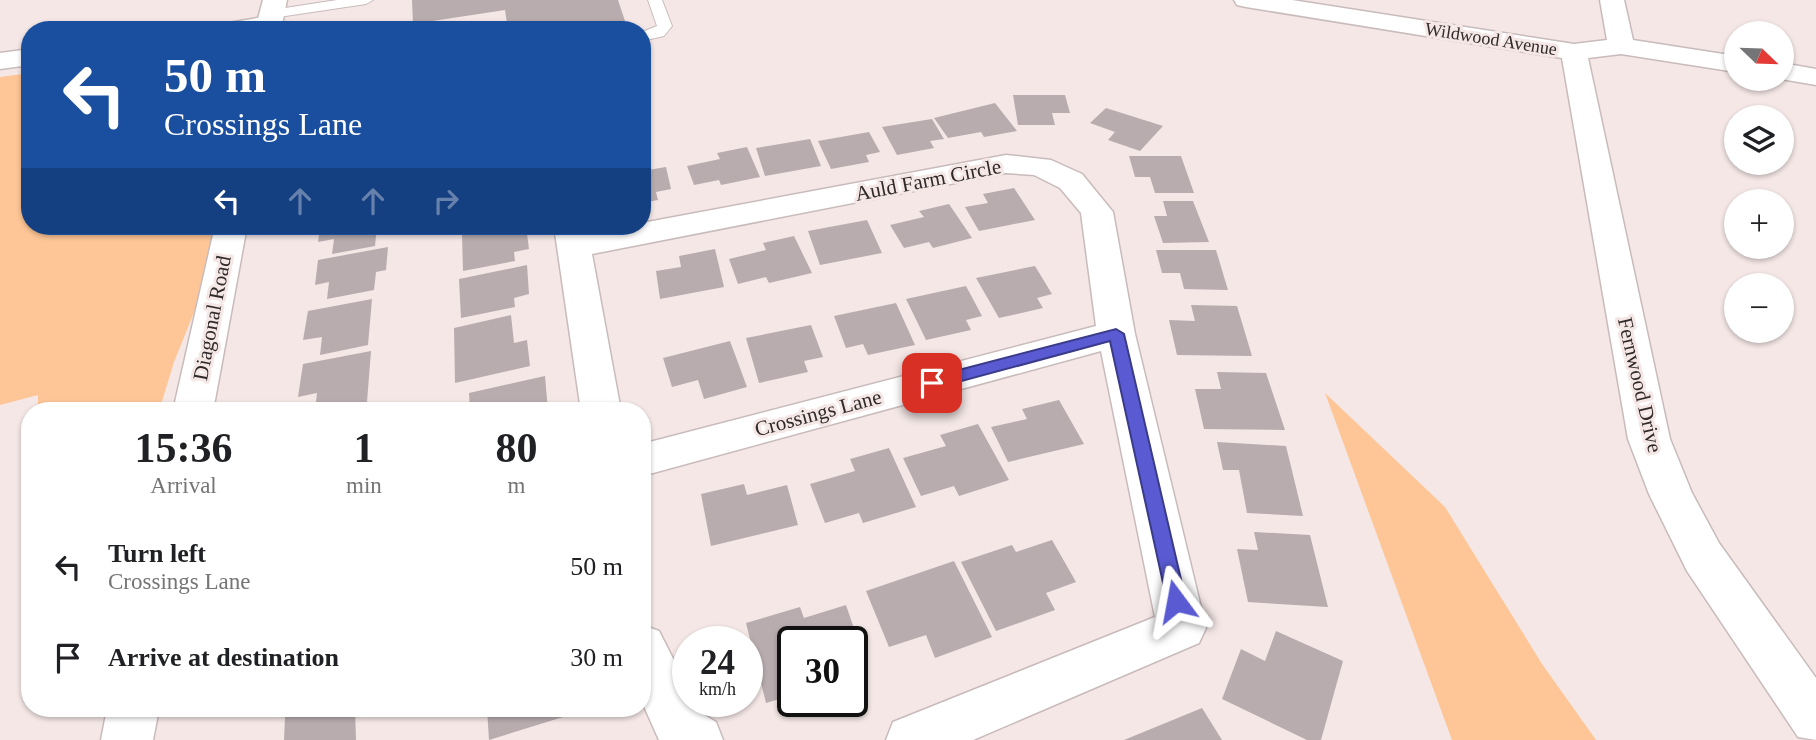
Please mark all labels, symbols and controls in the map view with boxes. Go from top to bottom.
street label: Wildwood Avenue [1424,19,1558,59]
north arrow [1724,21,1794,91]
map controls [1724,21,1794,343]
text: 50 m [164,48,266,103]
icon: left [49,49,140,140]
button: layers [1724,105,1794,175]
text: Crossings Lane [164,106,362,142]
street label: Auld Farm Circle [853,154,1003,206]
icon: left [208,182,246,220]
icon: ahead [281,182,319,220]
icon: ahead [354,182,392,220]
icon: right [427,182,465,220]
button: + [1724,189,1794,259]
street label: Diagonal Road [188,253,236,382]
button: − [1724,273,1794,343]
street label: Fernwood Drive [1613,315,1667,455]
pin [902,353,962,413]
icon: arrive [913,364,951,402]
street label: Crossings Lane [752,385,884,441]
text: 15:36 [135,425,233,471]
text: 1 [353,425,374,471]
text: 80 [495,425,537,471]
text: Arrival [150,473,217,498]
text: min [346,473,382,498]
text: m [507,473,525,498]
text: Turn left [108,539,206,568]
icon: left [49,548,87,586]
text: 50 m [570,552,623,581]
position arrow [1139,564,1213,638]
text: Crossings Lane [108,569,250,594]
speed limit sign: 30 [777,626,868,717]
icon: arrive [49,639,87,677]
text: Arrive at destination [108,643,339,672]
text: 30 m [570,643,623,672]
text: 24 [700,643,735,682]
text: km/h [699,679,736,699]

